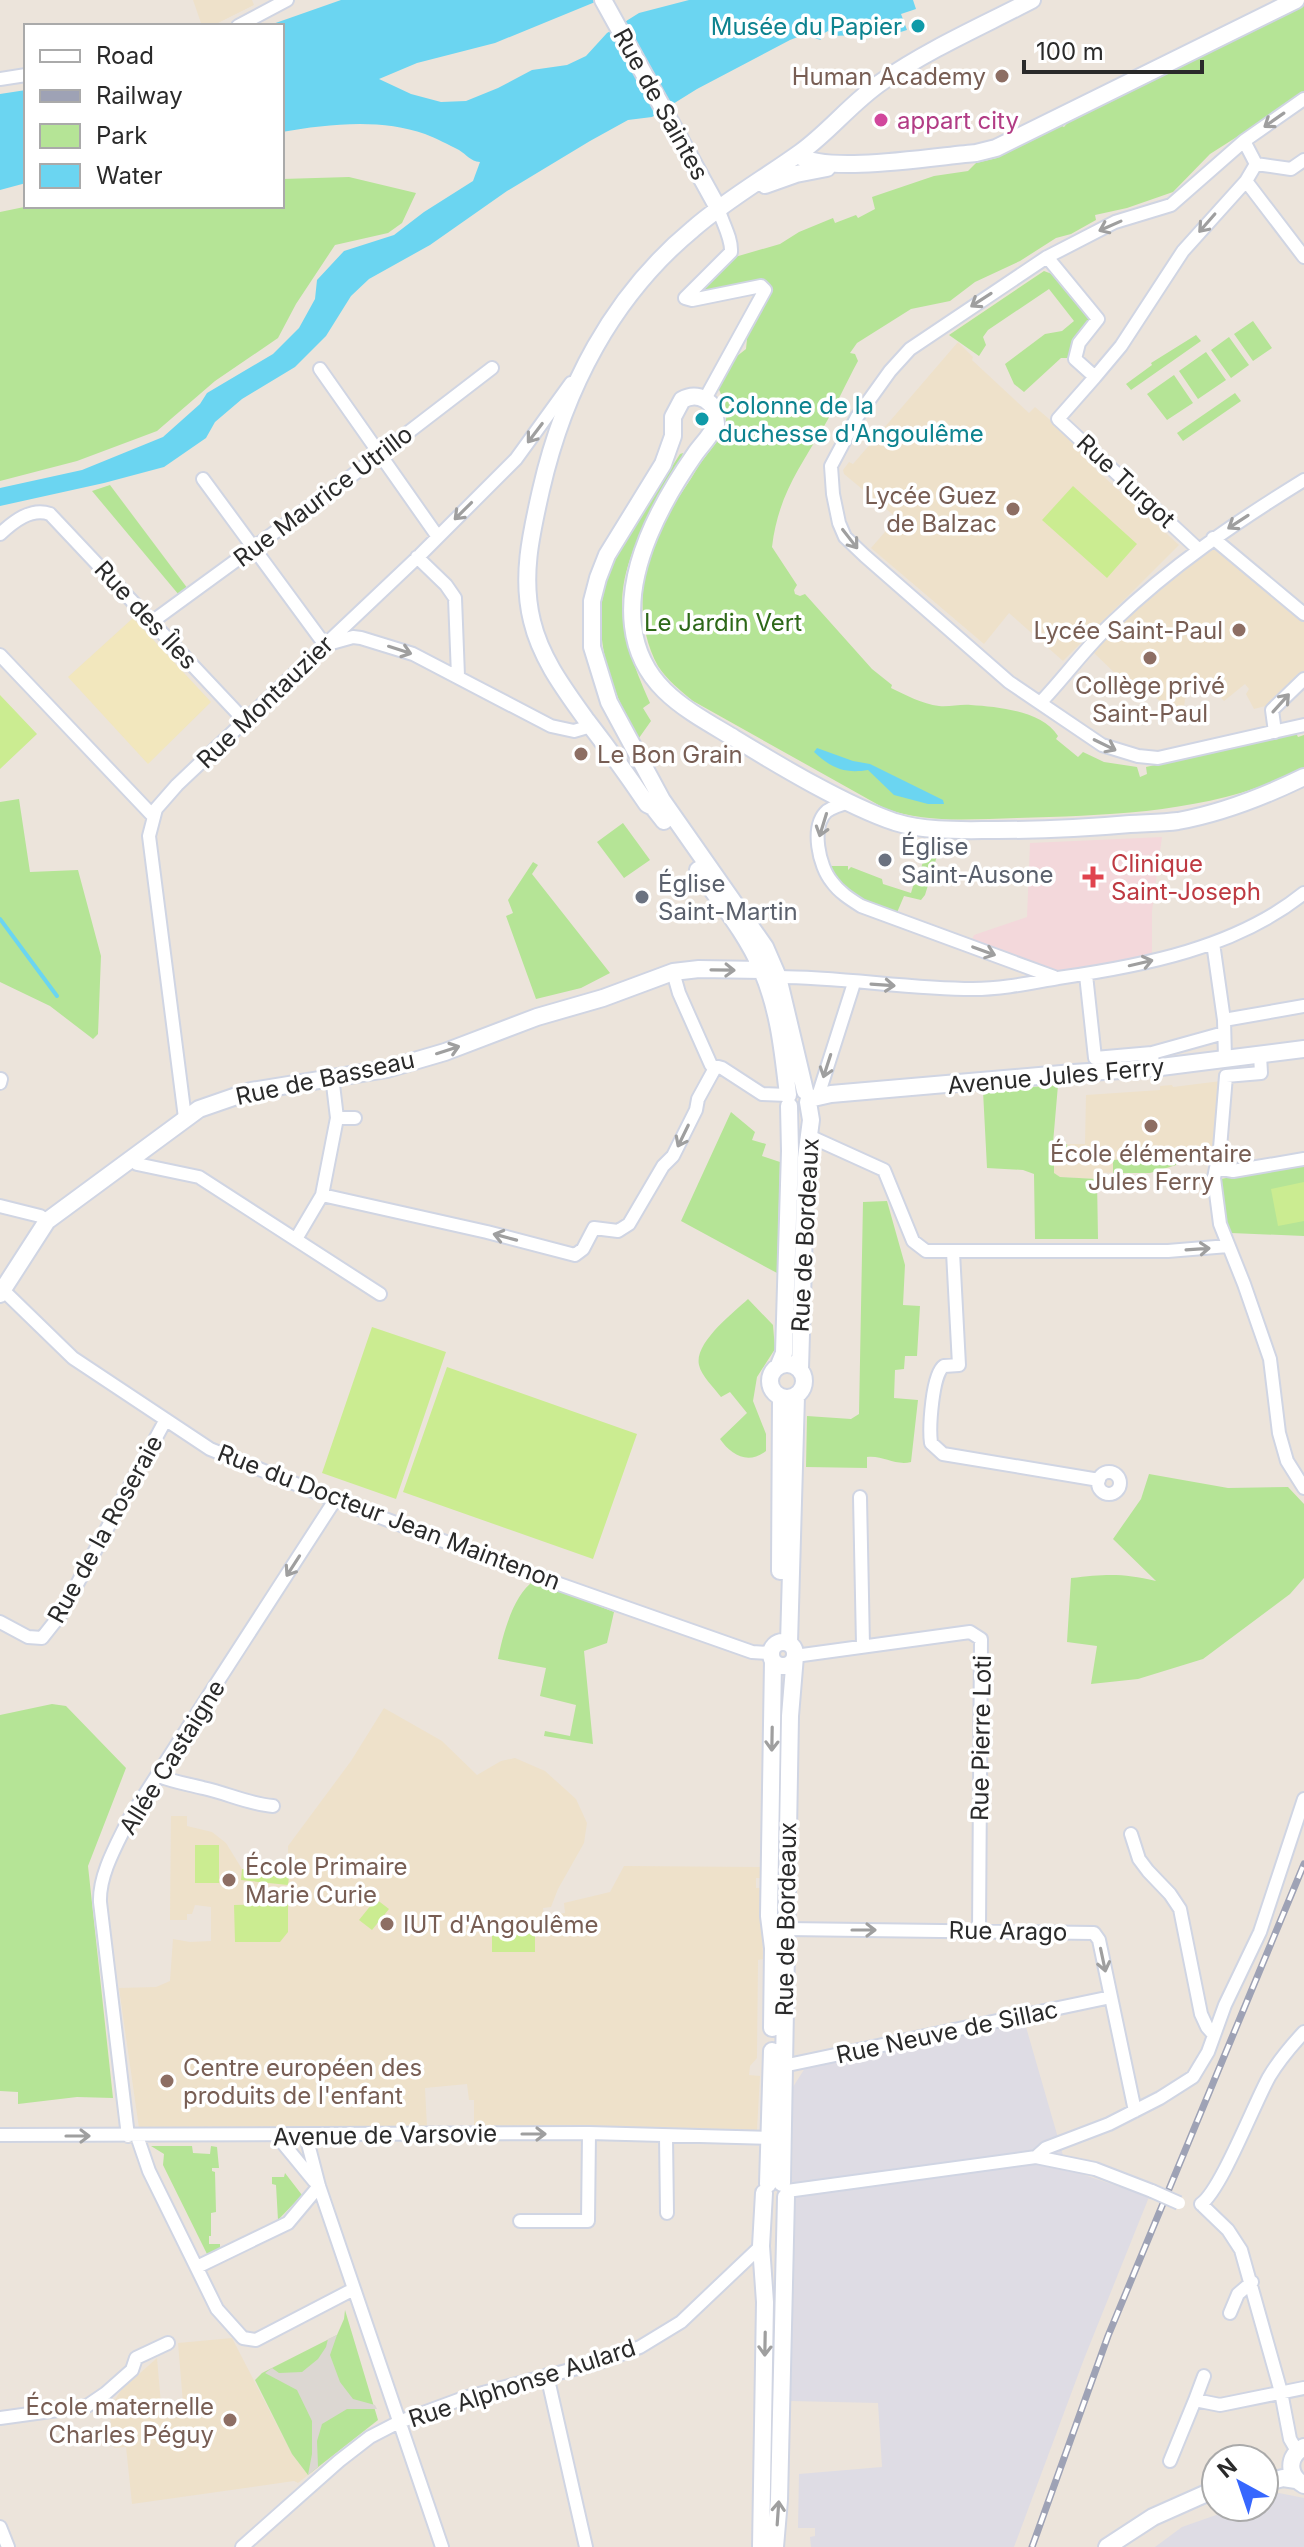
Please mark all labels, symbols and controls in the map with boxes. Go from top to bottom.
place label: Musée du Papier [711,12,902,41]
marker: Musée du Papier [909,17,927,35]
street label: Rue de Saintes [607,23,715,185]
legend [24,24,284,208]
scale bar [1024,24,1202,74]
text: 100 m [1036,37,1104,66]
text: Road [96,41,154,70]
place label: Human Academy [792,62,986,91]
marker: Human Academy [993,67,1011,85]
text: Railway [96,81,183,110]
place label: appart city [897,106,1019,135]
marker: appart city [872,111,890,129]
one-way arrow [1264,112,1286,128]
text: Park [96,121,147,150]
text: Water [96,161,163,190]
one-way arrow [1198,213,1216,233]
one-way arrow [1098,219,1122,234]
one-way arrow [971,292,993,309]
place label: Colonne de la duchesse d'Angoulême [718,391,984,448]
marker: Colonne de la duchesse d'Angoulême [693,410,711,428]
street label: Rue Maurice Utrillo [228,419,418,573]
one-way arrow [527,422,543,444]
street label: Rue Turgot [1071,428,1181,534]
place label: Lycée Guez de Balzac [865,481,997,538]
marker: Lycée Guez de Balzac [1004,500,1022,518]
one-way arrow [454,501,473,520]
one-way arrow [1227,514,1250,530]
one-way arrow [842,528,859,549]
street label: Rue des Îles [89,554,204,675]
park label: Le Jardin Vert [644,608,802,637]
place label: Lycée Saint-Paul [1033,616,1223,645]
marker: Lycée Saint-Paul [1230,621,1248,639]
street label: Rue Montauzier [191,630,339,774]
one-way arrow [386,643,412,658]
marker: Collège privé Saint-Paul [1141,649,1159,667]
place label: Collège privé Saint-Paul [1075,671,1225,728]
one-way arrow [1271,693,1290,714]
one-way arrow [1093,738,1117,753]
place label: Le Bon Grain [597,740,743,769]
marker: Le Bon Grain [572,745,590,763]
one-way arrow [815,812,829,837]
place label: Église Saint-Ausone [901,831,1053,889]
place label: Clinique Saint-Joseph [1111,849,1261,906]
marker: Église Saint-Ausone [876,851,894,869]
marker: Clinique Saint-Joseph [1082,866,1104,888]
place label: Église Saint-Martin [658,868,798,926]
marker: Église Saint-Martin [633,888,651,906]
one-way arrow [971,945,996,959]
one-way arrow [1127,954,1153,969]
one-way arrow [709,962,736,977]
one-way arrow [869,978,896,993]
one-way arrow [436,1042,461,1057]
street label: Rue de Basseau [233,1045,417,1111]
street label: Avenue Jules Ferry [946,1052,1166,1100]
one-way arrow [819,1053,834,1078]
marker: École élémentaire Jules Ferry [1142,1117,1160,1135]
one-way arrow [675,1124,690,1148]
street label: Rue de Bordeaux [785,1137,825,1333]
place label: École élémentaire Jules Ferry [1050,1138,1252,1196]
one-way arrow [492,1228,518,1243]
one-way arrow [1184,1241,1211,1256]
street label: Rue de la Roseraie [41,1430,169,1628]
street label: Rue du Docteur Jean Maintenon [213,1438,565,1596]
one-way arrow [285,1554,301,1577]
street label: Rue Pierre Loti [965,1655,997,1821]
street label: Allée Castaigne [113,1674,231,1840]
one-way arrow [765,1725,780,1752]
street label: Rue de Bordeaux [770,1822,802,2016]
place label: École Primaire Marie Curie [245,1851,408,1909]
marker: École Primaire Marie Curie [220,1871,238,1889]
place label: IUT d'Angoulême [403,1910,598,1939]
marker: IUT d'Angoulême [378,1915,396,1933]
street label: Rue Arago [948,1915,1068,1947]
one-way arrow [850,1922,877,1938]
one-way arrow [1097,1947,1112,1973]
street label: Rue Neuve de Sillac [834,1994,1060,2070]
place label: Centre européen des produits de l'enfant [183,2053,422,2110]
marker: Centre européen des produits de l'enfant [158,2072,176,2090]
street label: Avenue de Varsovie [273,2119,497,2151]
one-way arrow [520,2126,547,2142]
one-way arrow [64,2128,91,2144]
one-way arrow [757,2330,772,2357]
street label: Rue Alphonse Aulard [405,2333,639,2433]
place label: École maternelle Charles Péguy [26,2391,214,2449]
marker: École maternelle Charles Péguy [221,2411,239,2429]
north arrow [1200,2443,1280,2523]
text: N [1212,2452,1242,2483]
one-way arrow [771,2500,786,2527]

